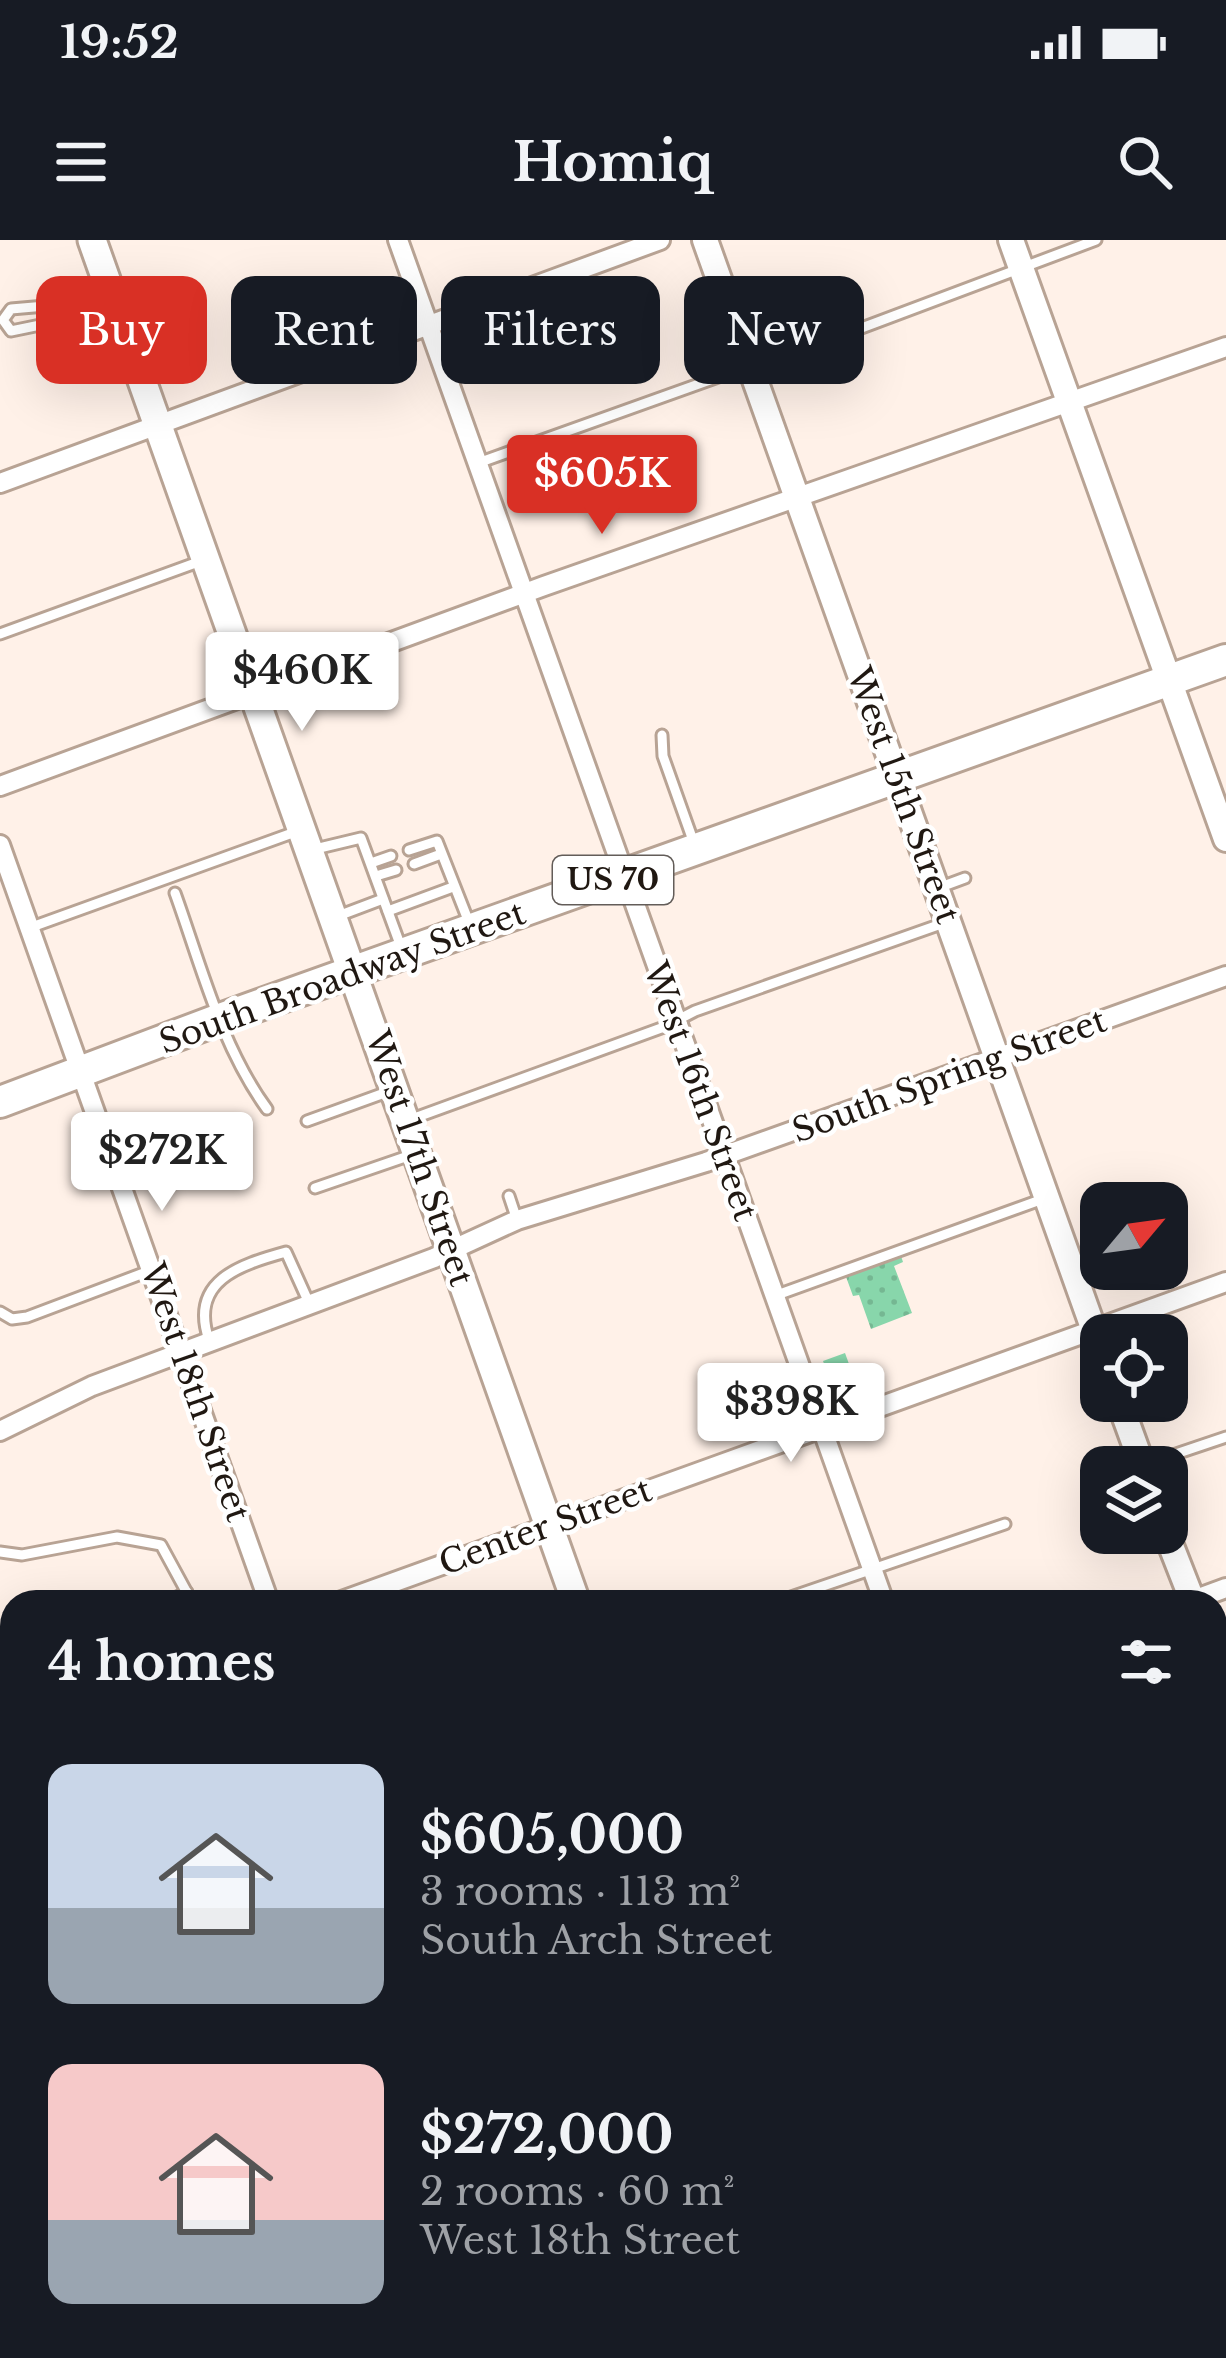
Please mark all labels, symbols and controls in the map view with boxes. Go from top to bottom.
text: 19:52 [60,14,179,70]
icon: menu [48,129,114,195]
text: Homiq [512,129,714,196]
icon: search [1112,129,1178,195]
chip: Buy [36,276,207,384]
chip: Rent [231,276,417,384]
chip: Filters [441,276,660,384]
chip: New [684,276,864,384]
pin: $605K [518,435,686,537]
text: $605K [534,449,670,498]
pin: $460K [218,632,386,734]
text: $460K [233,646,371,695]
street label: West 15th Street [838,661,969,929]
road number: US 70 [553,856,673,904]
street label: South Broadway Street [154,892,531,1063]
street label: West 16th Street [634,955,766,1226]
street label: South Spring Street [787,999,1112,1151]
street label: West 17th Street [356,1024,483,1292]
pin: $272K [78,1112,246,1214]
text: $272K [98,1126,226,1175]
north arrow [1080,1182,1188,1290]
map controls [1080,1182,1188,1554]
street label: West 18th Street [132,1257,259,1527]
button: locate [1080,1314,1188,1422]
pin: $398K [707,1363,875,1465]
text: $398K [724,1377,858,1426]
button: layers [1080,1446,1188,1554]
street label: Center Street [433,1469,657,1584]
icon: filters [1113,1629,1179,1695]
text: 4 homes [48,1631,276,1694]
text: $605,000 [420,1804,684,1867]
icon: home [144,1812,288,1956]
text: 3 rooms · 113 m² [420,1867,740,1916]
text: South Arch Street [420,1916,773,1965]
text: $272,000 [420,2104,673,2167]
icon: home [144,2112,288,2256]
text: 2 rooms · 60 m² [420,2167,735,2216]
text: West 18th Street [420,2216,740,2265]

